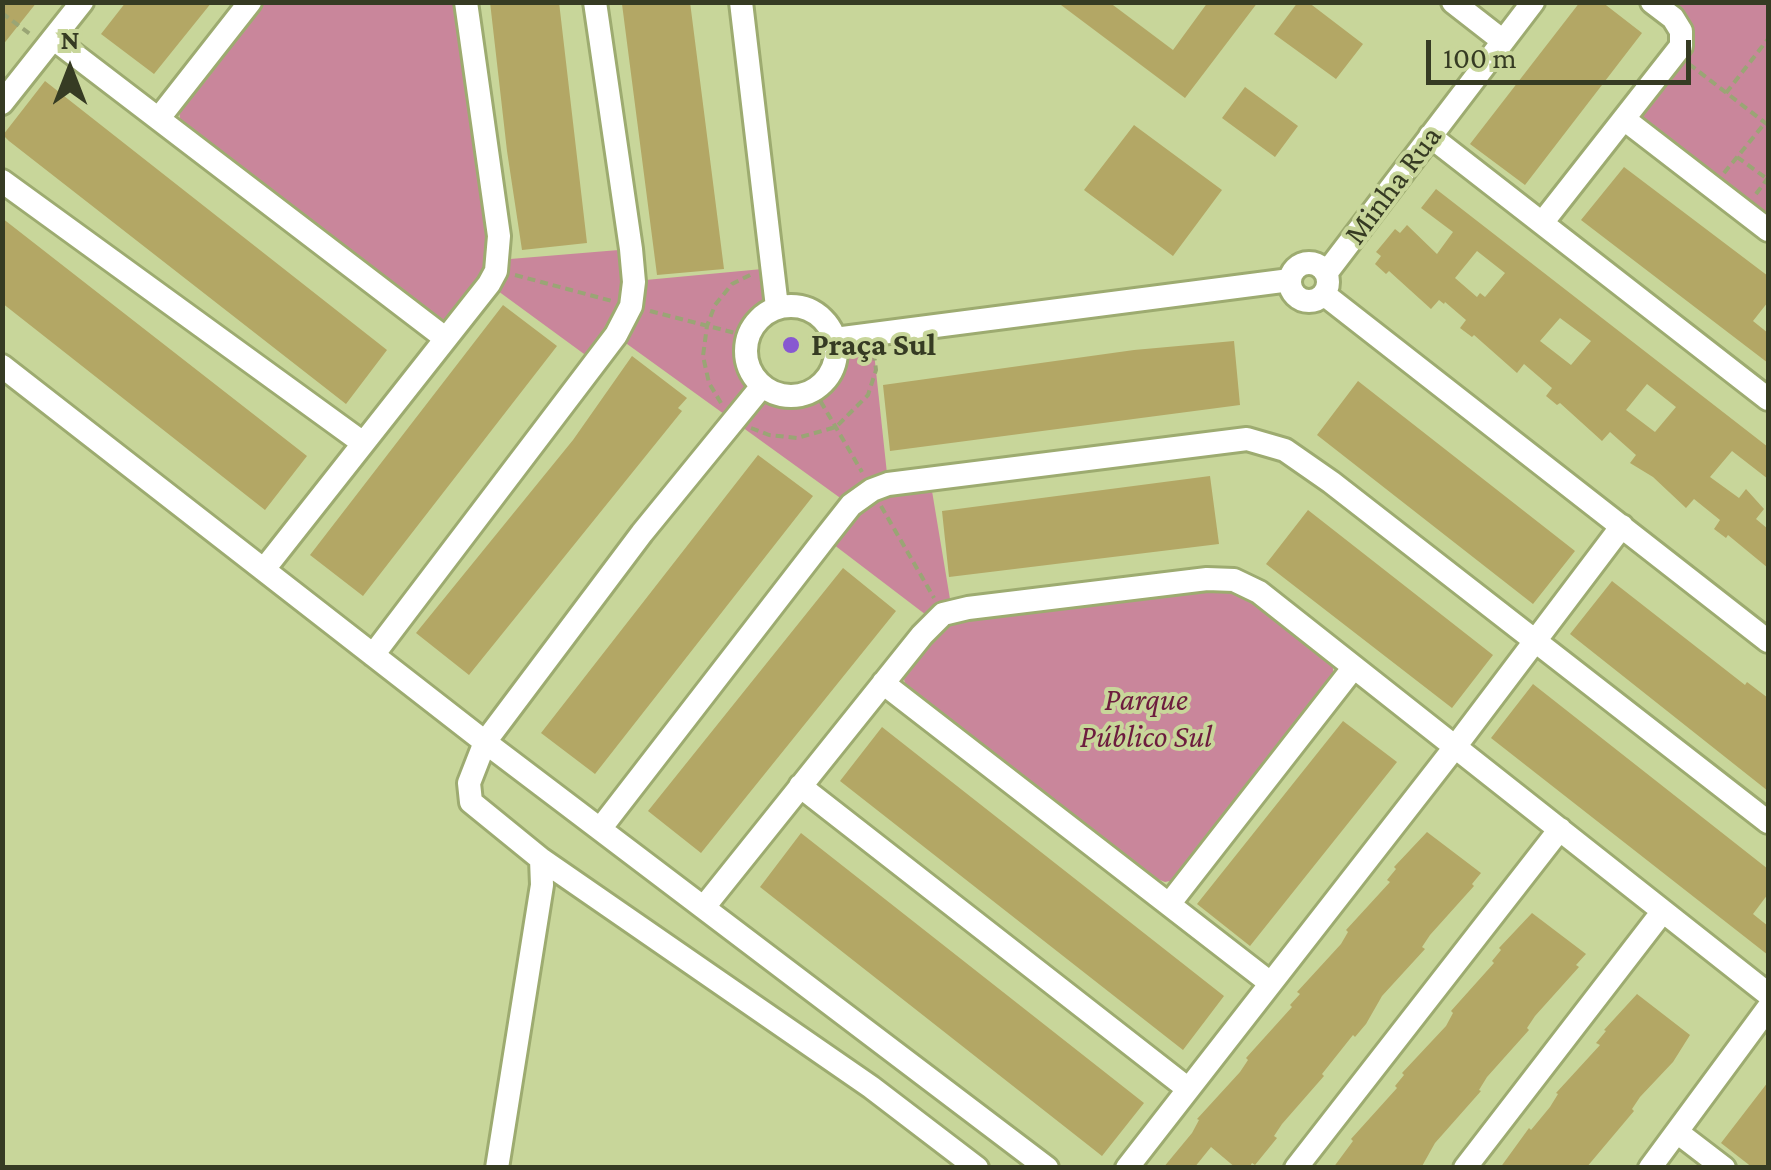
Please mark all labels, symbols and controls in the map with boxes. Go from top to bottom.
north arrow [20,20,120,120]
scale bar [1431,20,1696,82]
text: N [60,24,80,55]
text: 100 m [1443,41,1517,74]
street label: Minha Rua [1336,118,1450,252]
place label: Praça Sul [811,326,936,364]
marker: Praça Sul [780,334,802,356]
park label: Parque Público Sul [1080,681,1212,756]

